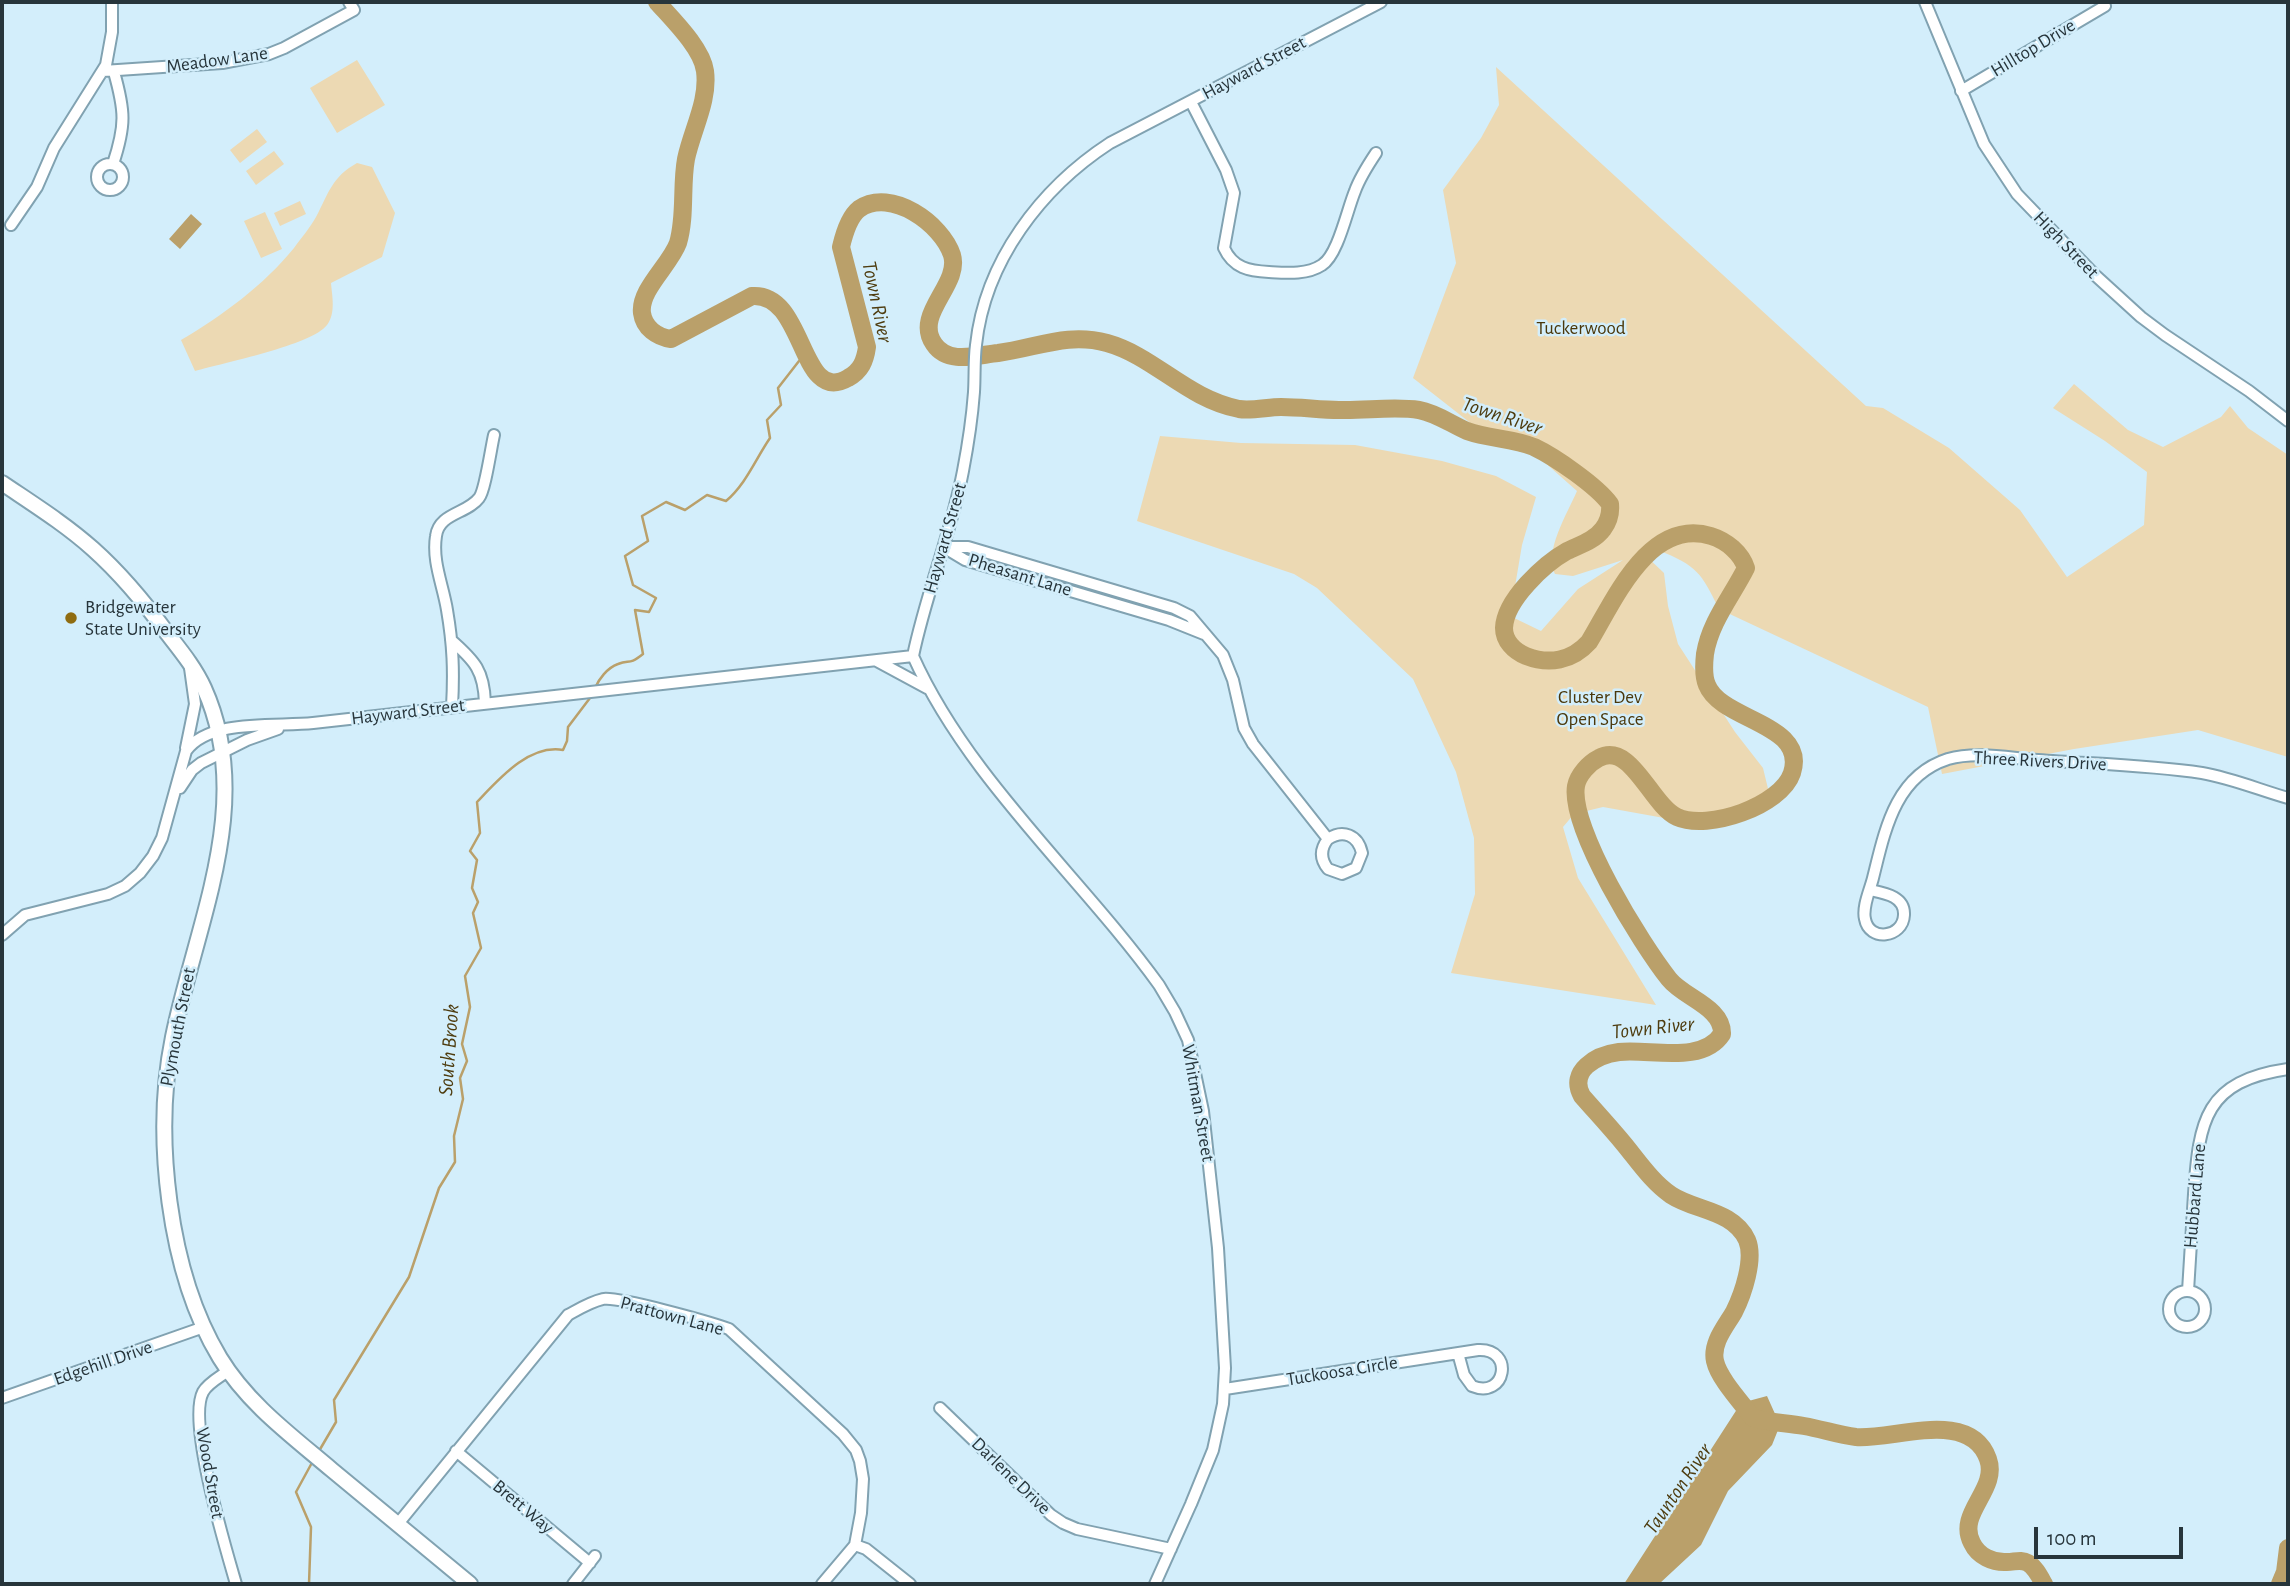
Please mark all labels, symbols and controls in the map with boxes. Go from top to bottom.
street label: Hilltop Drive [1987,14,2079,82]
street label: Hayward Street [1198,31,1310,105]
street label: Meadow Lane [165,42,269,78]
street label: High Street [2028,207,2104,283]
water label: Town River [856,259,898,345]
park label: Tuckerwood [1536,317,1626,339]
water label: Town River [1459,391,1545,441]
street label: Hayward Street [918,480,972,596]
street label: Pheasant Lane [966,548,1074,602]
place label: Bridgewater State University [85,596,201,640]
marker: Bridgewater State University [63,610,79,626]
park label: Cluster Dev Open Space [1557,686,1643,730]
street label: Hayward Street [350,694,466,730]
street label: Three Rivers Drive [1973,746,2107,776]
street label: Plymouth Street [155,966,201,1088]
water label: South Brook [433,1003,465,1097]
water label: Town River [1611,1011,1695,1045]
street label: Whitman Street [1176,1043,1220,1163]
street label: Hubbard Lane [2179,1143,2211,1249]
street label: Prattown Lane [618,1291,726,1341]
street label: Edgehill Drive [51,1335,155,1391]
street label: Tuckoosa Circle [1285,1351,1399,1391]
street label: Wood Street [191,1425,229,1521]
street label: Darlene Drive [967,1432,1055,1520]
water label: Taunton River [1638,1439,1718,1539]
street label: Brett Way [488,1475,558,1539]
scale bar [2038,1512,2187,1556]
text: 100 m [2047,1528,2097,1549]

